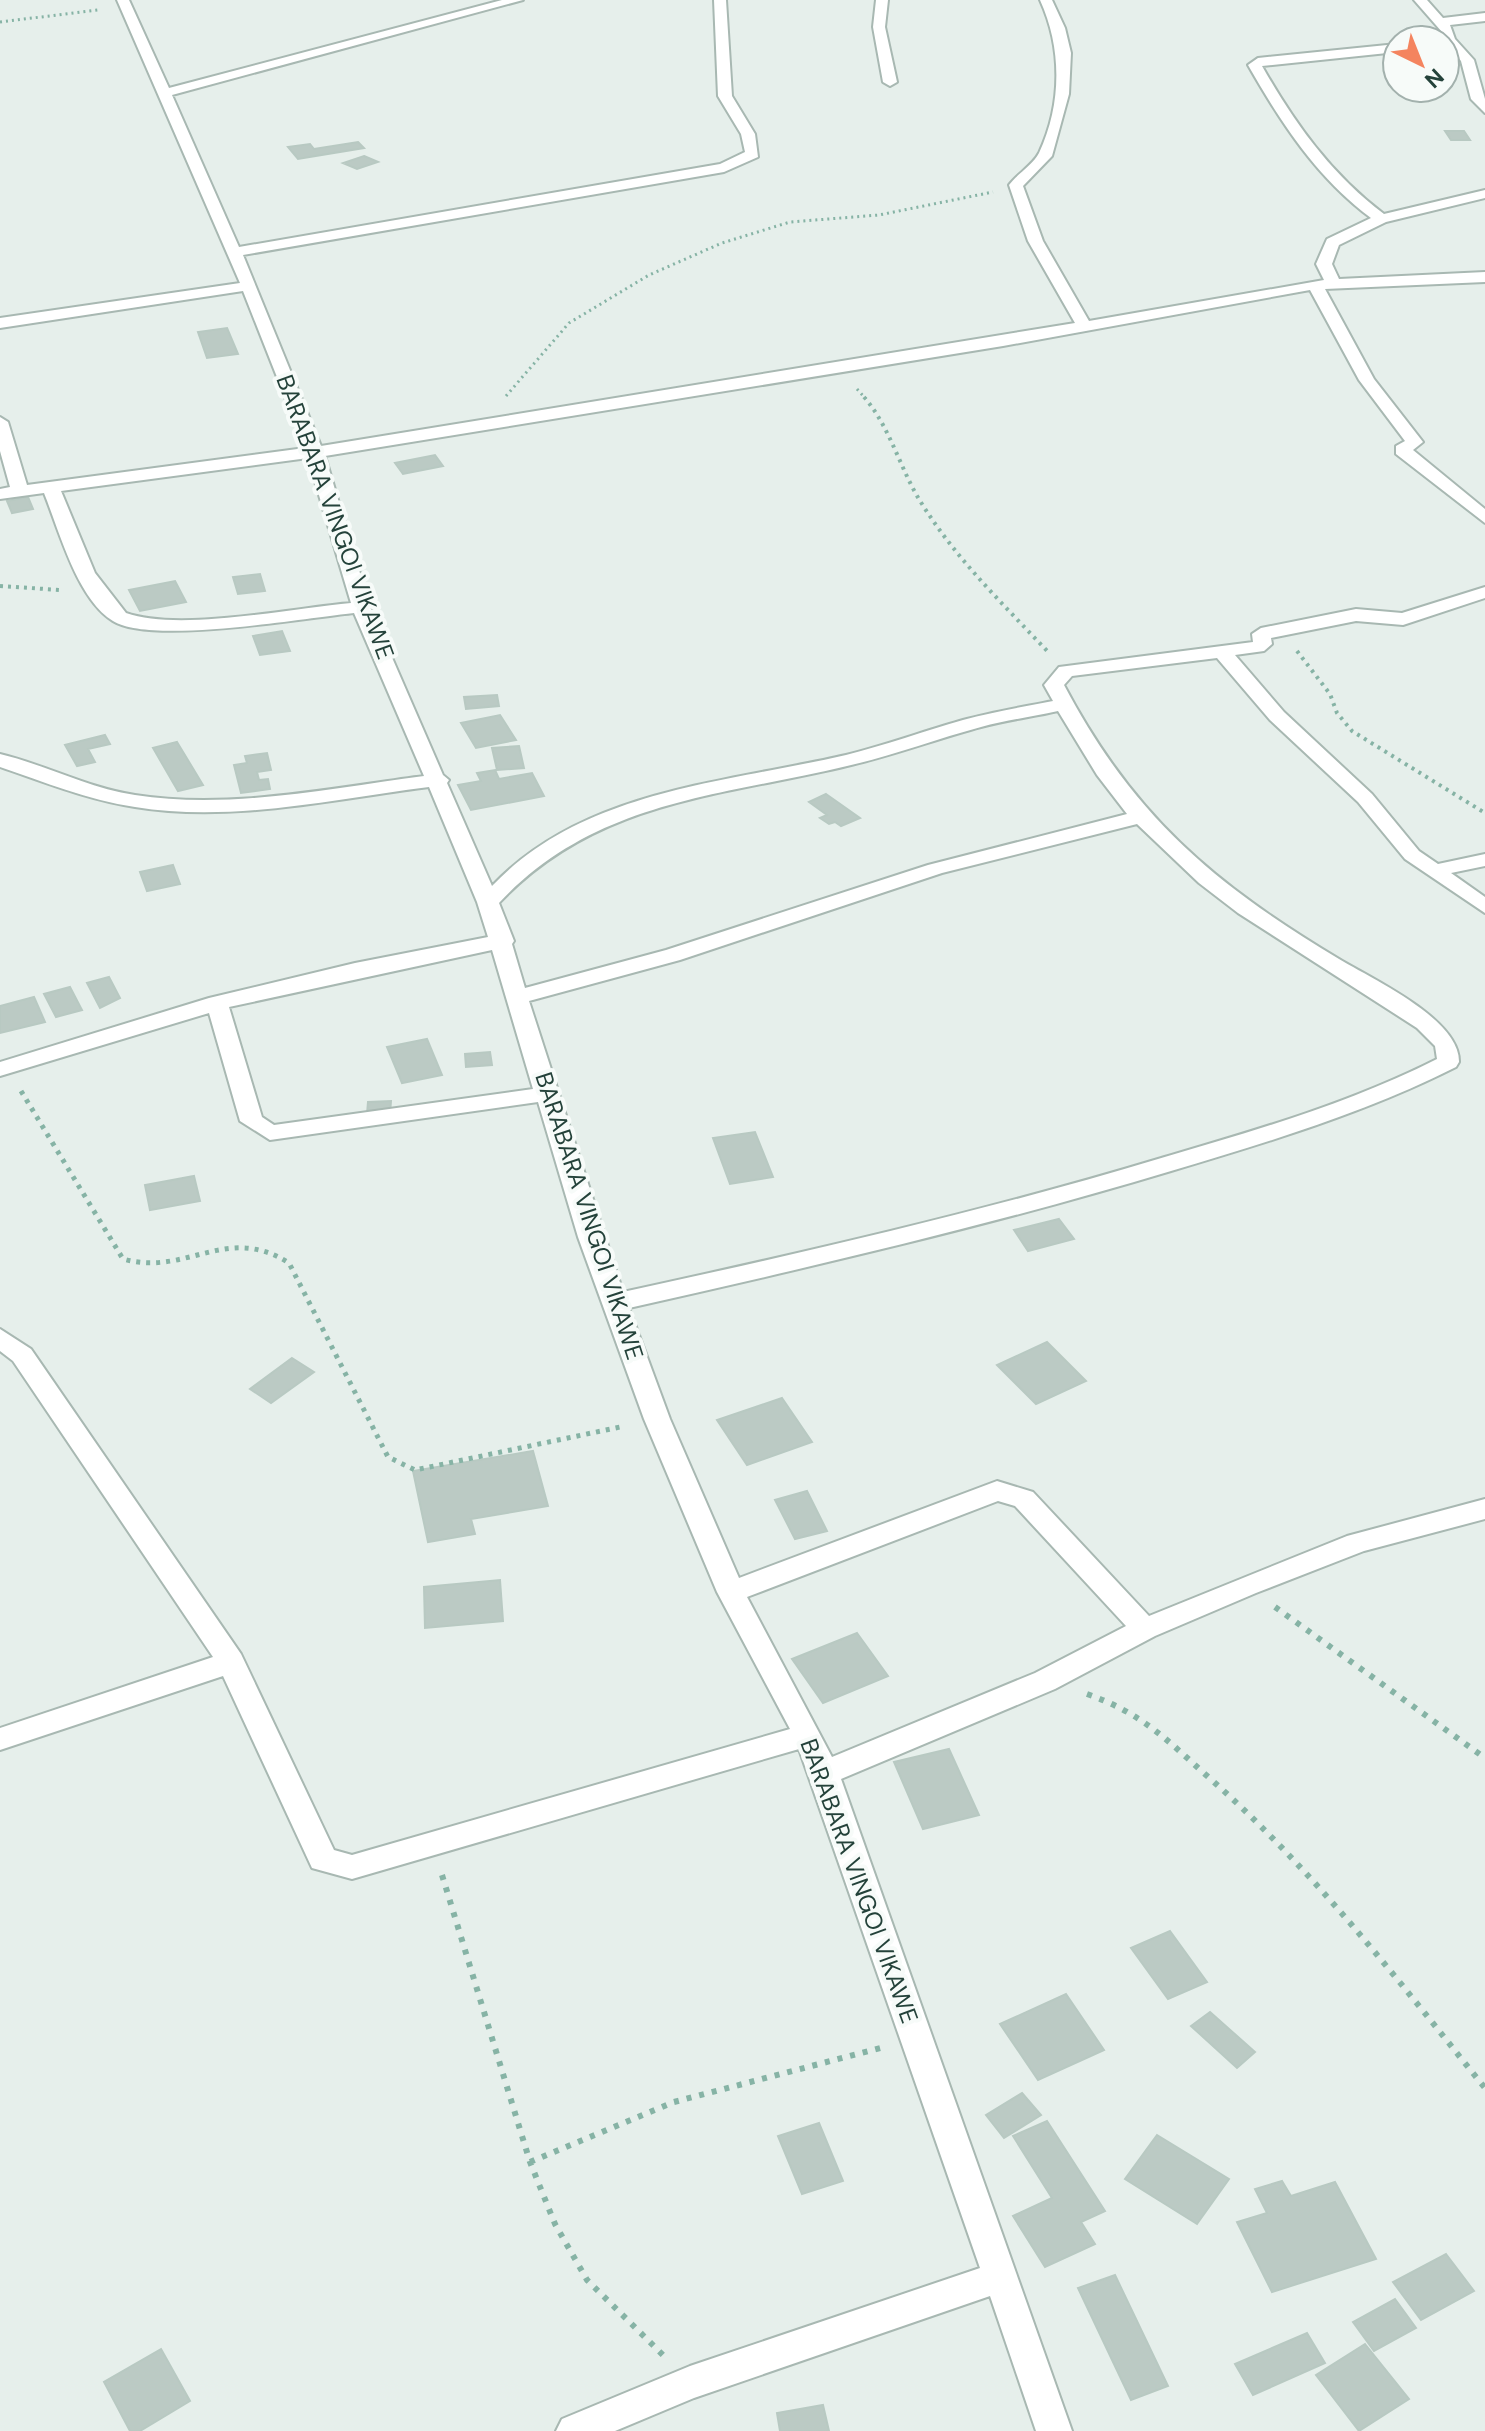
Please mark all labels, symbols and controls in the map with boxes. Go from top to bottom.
north arrow [1381,24,1461,104]
text: N [1419,62,1450,94]
street label: BARABARA VINGOI VIKAWE [269,370,401,663]
street label: BARABARA VINGOI VIKAWE [528,1068,651,1364]
street label: BARABARA VINGOI VIKAWE [793,1734,925,2027]

